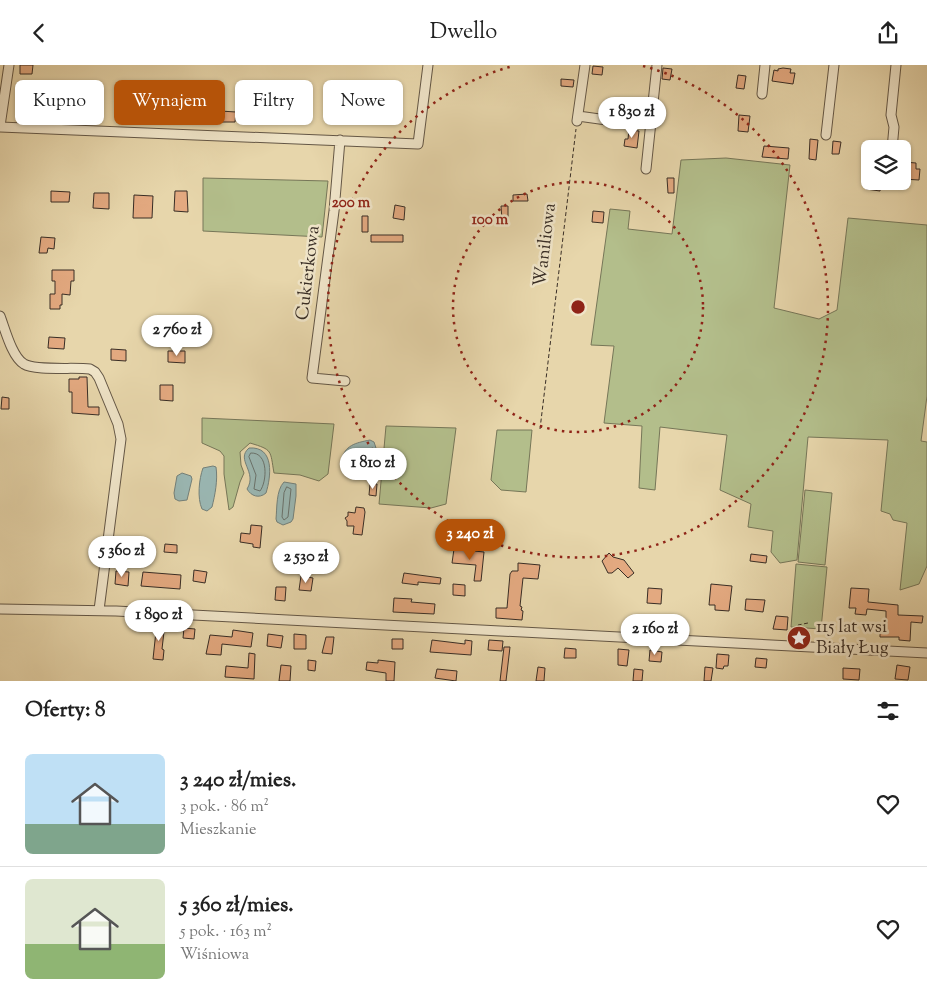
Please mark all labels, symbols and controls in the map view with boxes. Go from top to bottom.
text: Dwello [430,17,497,49]
icon: back [25,19,53,47]
icon: share [874,19,902,47]
chip: Kupno [15,80,104,125]
chip: Wynajem [114,80,225,125]
chip: Filtry [235,80,313,125]
chip: Nowe [323,80,403,125]
pin: 1 830 zł [580,97,684,139]
text: 1 830 zł [609,101,655,124]
map controls [861,140,911,190]
button: layers [861,140,911,190]
text: 200 m [332,193,371,214]
street label: Waniliowa [528,202,564,288]
text: 100 m [472,210,509,231]
street label: Cukierkowa [290,224,328,322]
centre of rings [569,298,587,316]
pin: 2 760 zł [125,315,229,357]
text: 2 760 zł [152,319,202,342]
pin: 1 810 zł [321,447,425,490]
text: 1 810 zł [351,452,395,475]
pin: 3 240 zł [418,519,522,561]
text: 3 240 zł [446,523,494,546]
pin: 5 360 zł [70,535,174,578]
text: 5 360 zł [99,540,145,563]
pin: 2 530 zł [254,541,358,584]
text: 2 530 zł [283,546,329,569]
pin: 1 890 zł [107,599,211,642]
text: 1 890 zł [135,604,183,627]
pin: 2 160 zł [603,613,707,656]
place label: 115 lat wsi Biały Ług [816,615,889,662]
text: 2 160 zł [632,618,678,641]
place icon: 115 lat wsi Biały Ług [786,625,812,651]
text: Oferty: 8 [25,696,105,726]
icon: filters [874,697,902,725]
text: 3 240 zł/mies. [180,766,296,796]
icon: home [65,774,125,834]
icon: heart [874,790,902,818]
text: 3 pok. · 86 m² [180,796,269,819]
text: Mieszkanie [180,819,256,842]
text: 5 360 zł/mies. [180,891,294,921]
icon: home [65,899,125,959]
icon: heart [874,915,902,943]
text: 5 pok. · 163 m² [180,921,272,944]
text: Wiśniowa [180,944,249,967]

